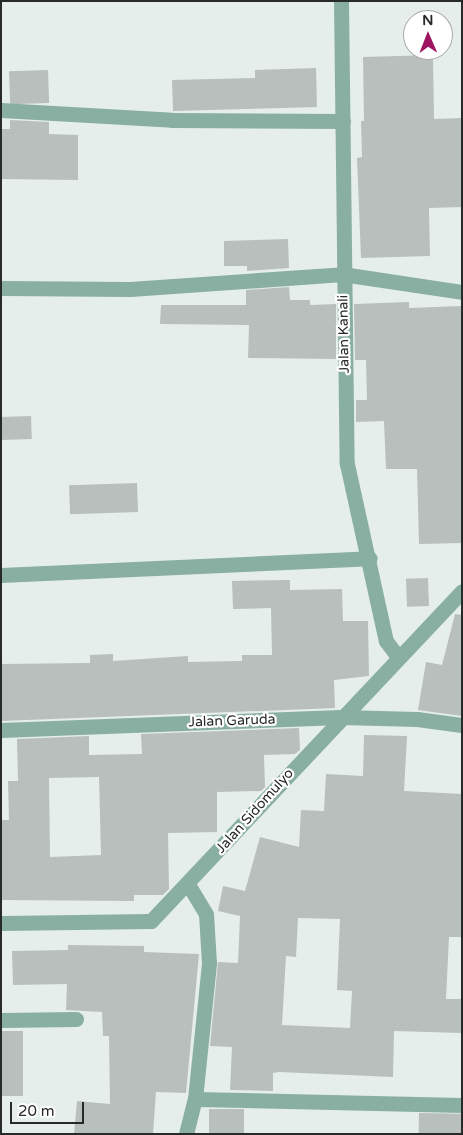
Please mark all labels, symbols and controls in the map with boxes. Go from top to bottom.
north arrow [403,10,453,60]
text: N [422,12,434,29]
street label: Jalan Kanali [335,295,353,373]
street label: Jalan Garuda [188,711,276,731]
street label: Jalan Sidomulyo [213,765,297,857]
scale bar [12,1092,86,1124]
text: 20 m [18,1102,55,1120]

